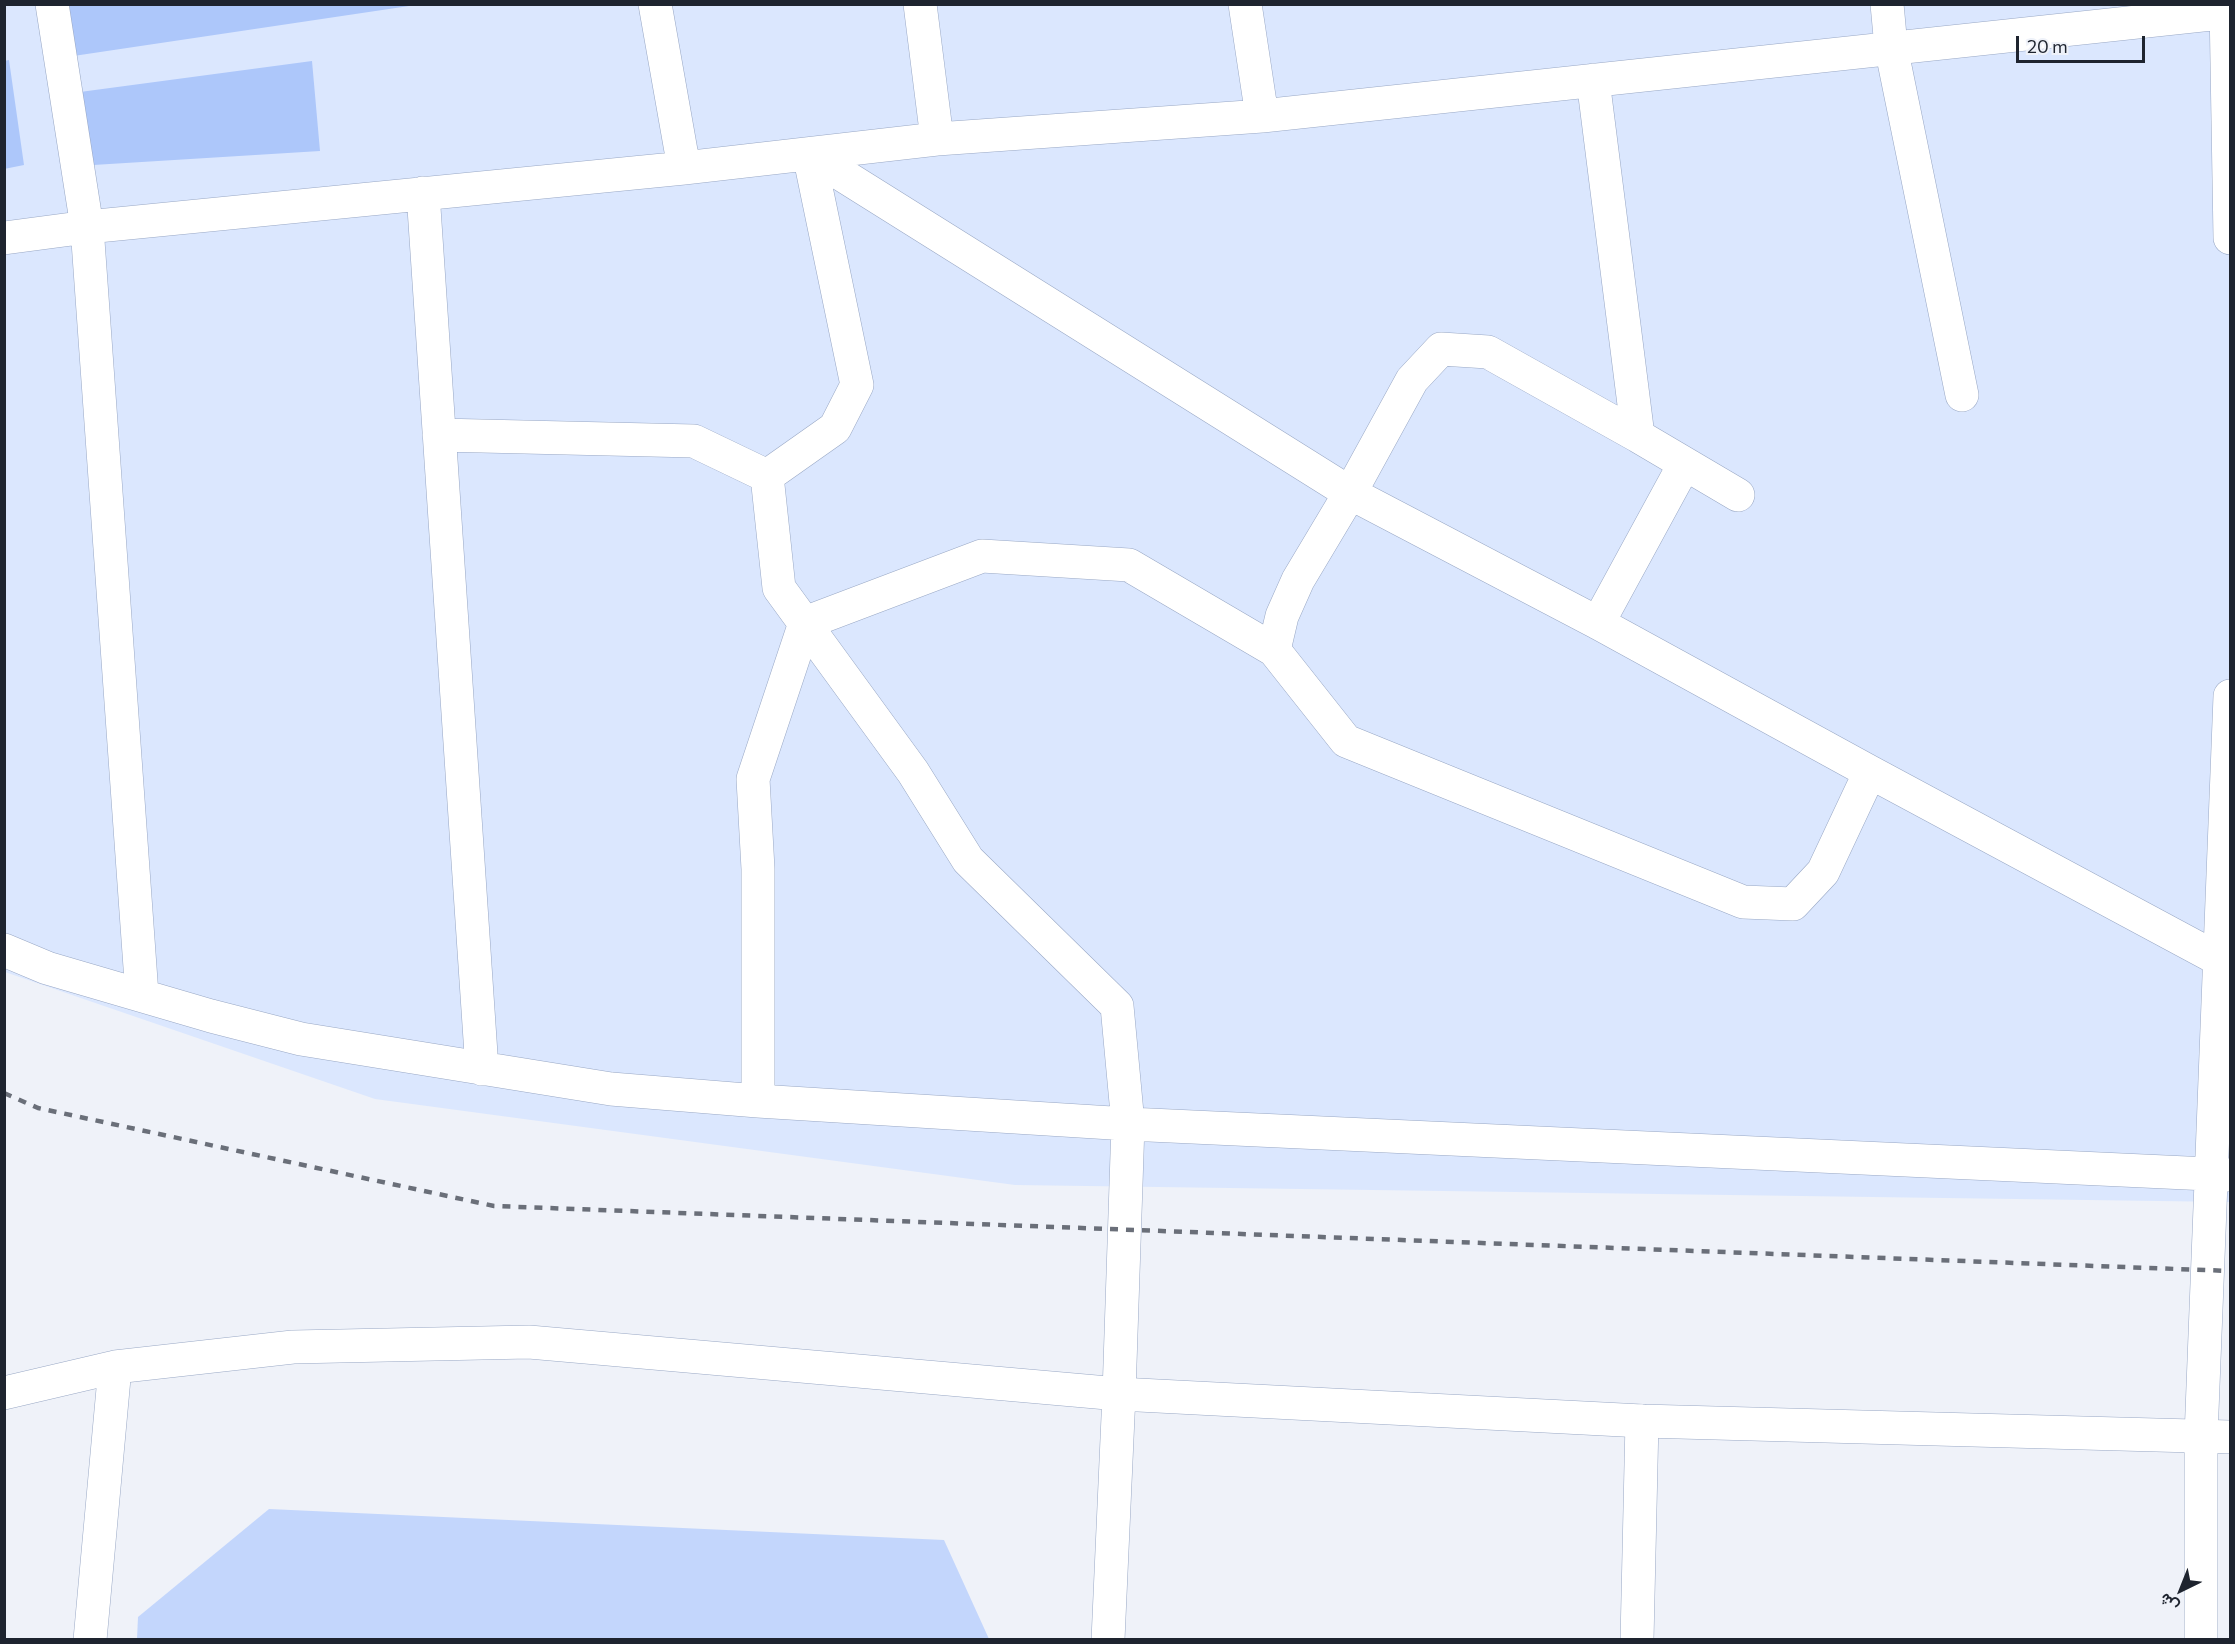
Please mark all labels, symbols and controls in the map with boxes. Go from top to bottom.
scale bar [2019,24,2148,62]
text: 20 m [2027,35,2068,57]
north arrow [2151,1560,2211,1620]
text: ش [2155,1590,2182,1617]

